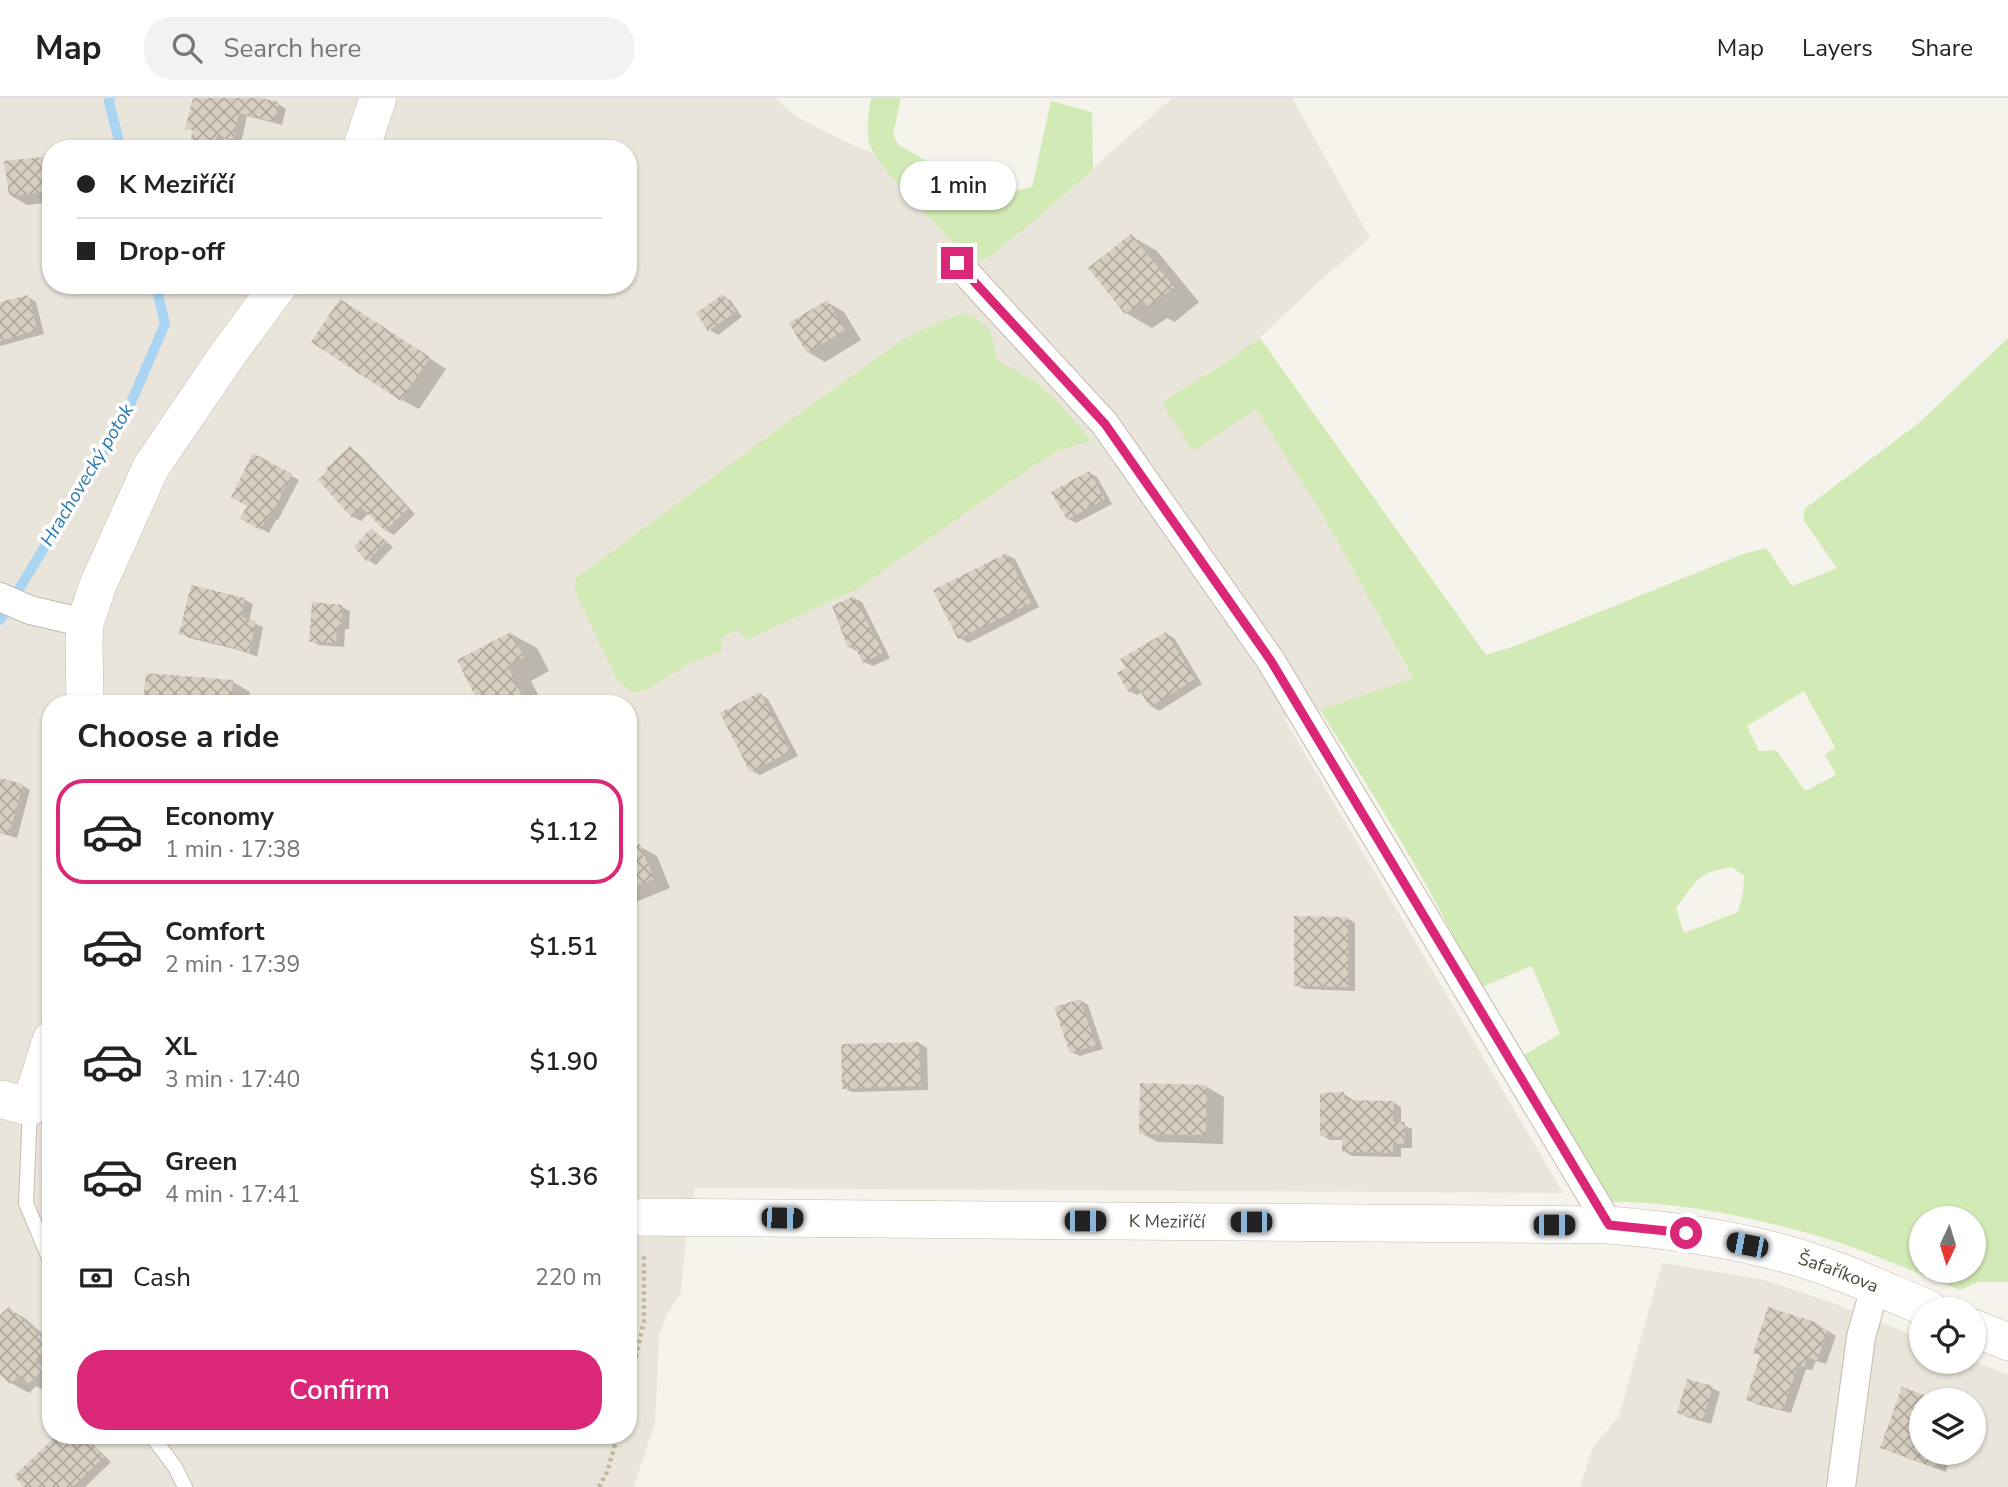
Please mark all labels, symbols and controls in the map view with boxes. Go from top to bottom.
search box [144,17,634,80]
text: Map [35,26,102,71]
icon: search [168,29,206,67]
text: Search here [224,31,361,66]
text: Map [1717,32,1764,64]
text: Layers [1802,32,1873,64]
text: Share [1911,32,1973,64]
callout: 1 min [899,162,1015,211]
text: K Meziříčí [119,167,234,202]
text: 1 min [929,170,987,201]
text: Drop-off [119,234,225,269]
route end [941,247,973,279]
water label: Hrachovecký potok [34,399,140,551]
text: Choose a ride [77,715,279,758]
text: Economy [165,799,274,834]
icon: car [81,800,144,863]
text: $1.12 [529,814,598,849]
text: 1 min · 17:38 [165,834,300,865]
text: Comfort [165,914,265,949]
icon: car [81,915,144,978]
text: $1.51 [529,929,598,964]
text: 2 min · 17:39 [165,949,300,980]
text: XL [165,1029,197,1064]
icon: car [81,1030,144,1093]
text: $1.90 [529,1044,598,1079]
text: 3 min · 17:40 [165,1064,300,1095]
text: Green [165,1144,238,1179]
icon: car [81,1145,144,1208]
text: $1.36 [529,1159,598,1194]
text: 4 min · 17:41 [165,1179,300,1210]
north arrow [1909,1206,1986,1283]
map controls [1909,1206,1986,1465]
car [761,1207,804,1229]
street label: K Meziříčí [1129,1209,1206,1234]
car [1065,1211,1107,1232]
car [1231,1212,1273,1233]
car [1534,1215,1576,1236]
route start [1670,1217,1702,1249]
car [1725,1231,1770,1259]
street label: Šafaříkova [1795,1246,1882,1298]
icon: cash [77,1259,115,1297]
text: Cash [133,1260,191,1295]
text: 220 m [535,1262,602,1293]
button: locate [1909,1297,1986,1374]
button: Confirm [77,1350,602,1430]
button: layers [1909,1388,1986,1465]

